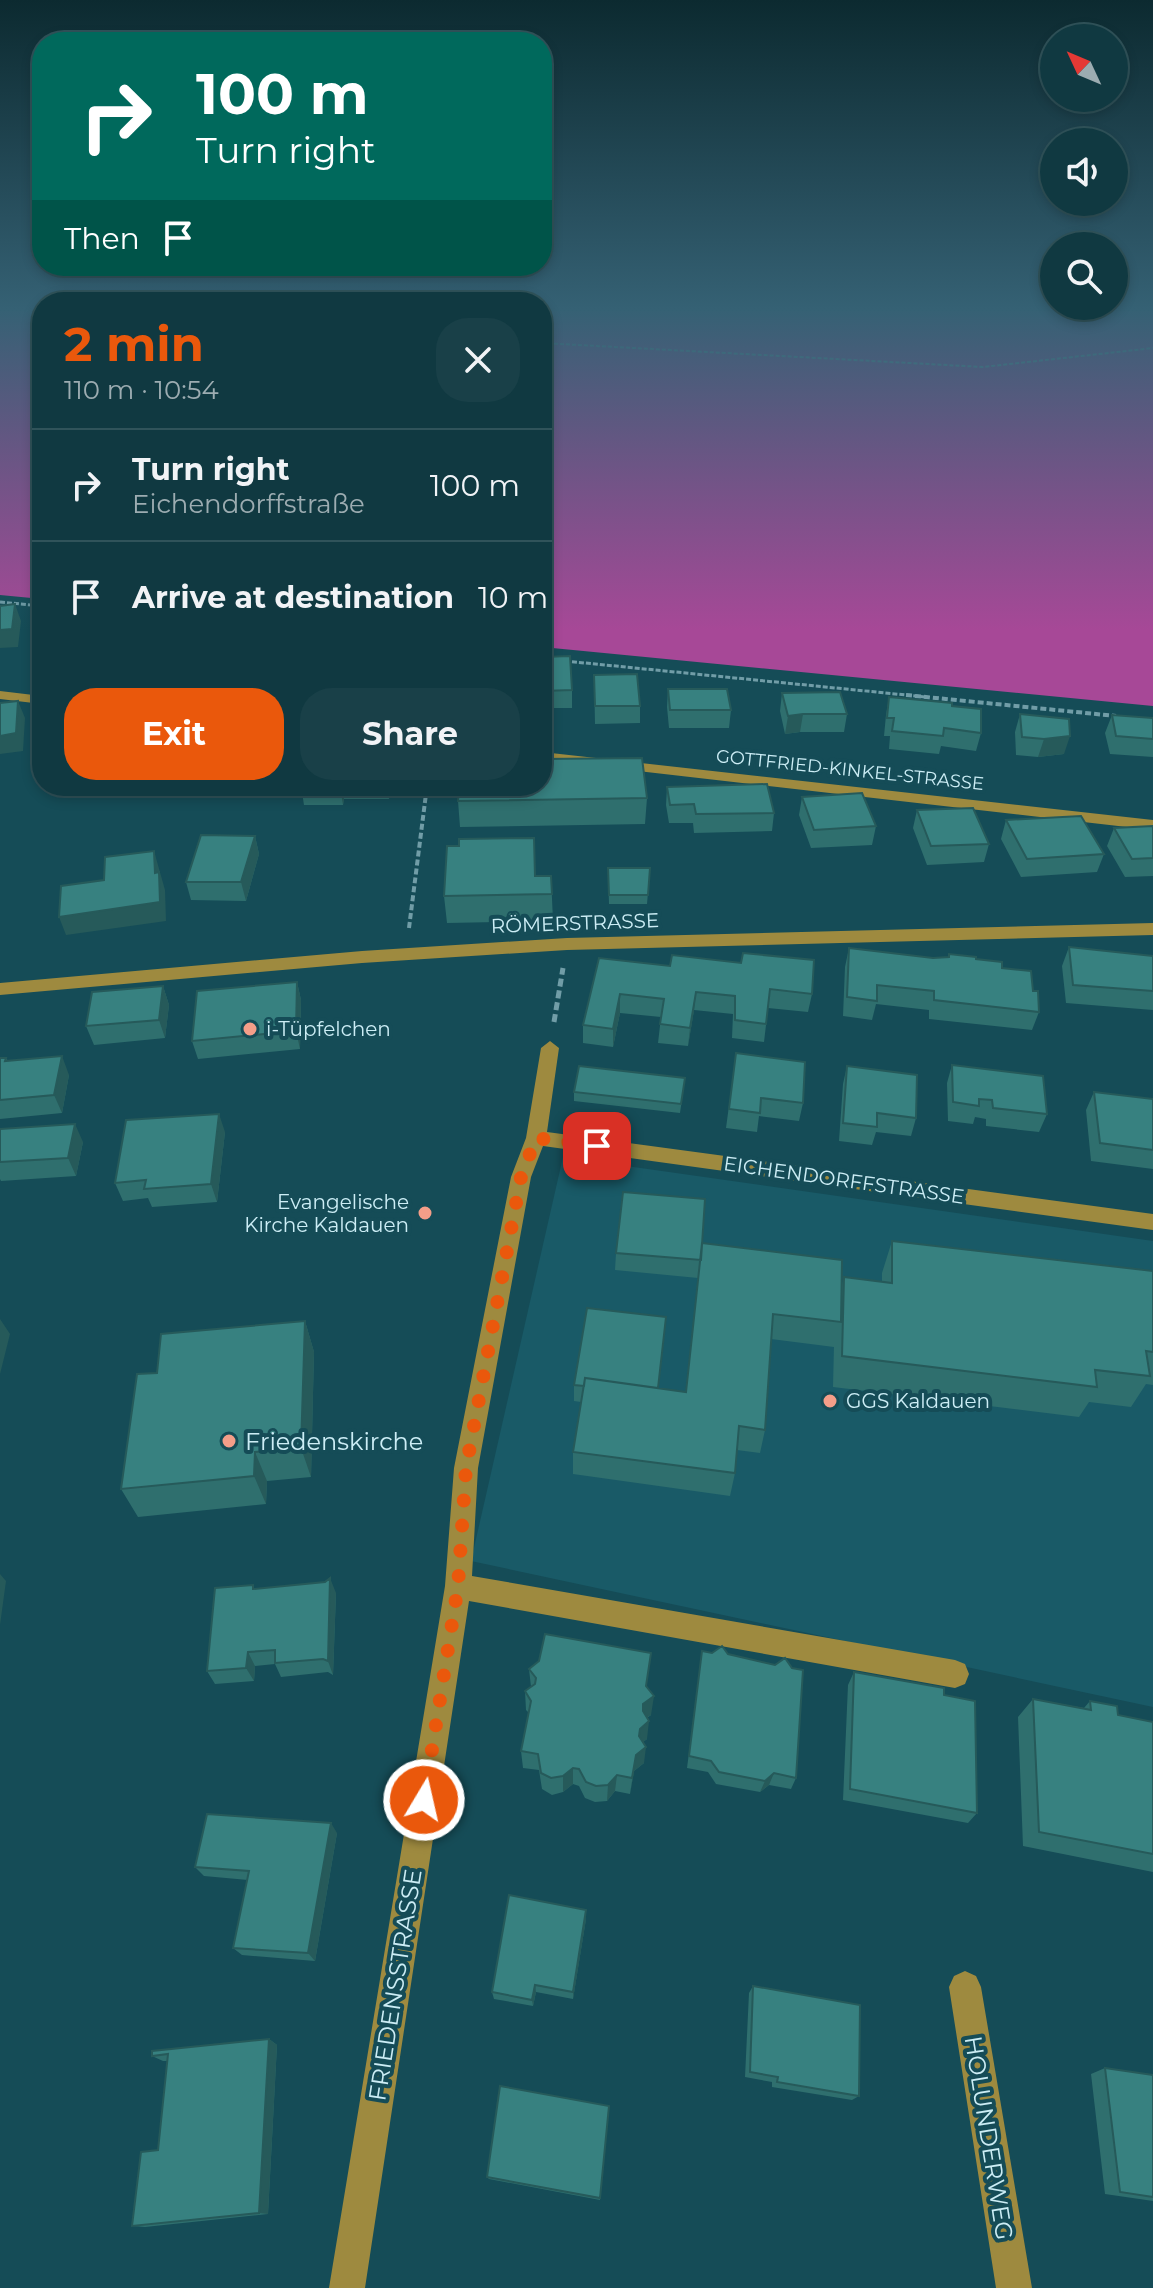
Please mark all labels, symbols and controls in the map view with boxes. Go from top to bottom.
north arrow [1040,24,1128,112]
map controls [1040,24,1128,320]
text: 100 m [196,60,369,128]
icon: right [64,64,168,168]
text: Turn right [196,128,376,172]
button: sound [1040,128,1128,216]
icon: arrive [156,216,200,260]
text: Then [64,220,140,257]
button: search [1040,232,1128,320]
text: 2 min [64,315,204,373]
button: close [436,318,520,402]
text: 110 m · 10:54 [64,374,219,406]
text: Turn right [132,451,289,488]
icon: right [64,463,108,507]
text: 100 m [430,467,520,504]
text: Eichendorffstraße [132,488,365,520]
icon: arrive [64,575,108,619]
text: Arrive at destination [132,579,454,616]
text: 10 m [478,579,548,616]
button: Exit [64,688,284,780]
button: Share [300,688,520,780]
street label: GOTTFRIED-KINKEL-STRASSE [715,745,985,795]
street label: RÖMERSTRASSE [490,908,660,938]
place label: i-Tüpfelchen [266,1017,391,1041]
marker: i-Tüpfelchen [241,1020,259,1038]
pin [563,1112,631,1180]
icon: arrive [575,1124,619,1168]
street label: EICHENDORFFSTRASSE [722,1151,966,1209]
place label: Evangelische Kirche Kaldauen [244,1190,409,1237]
marker: Evangelische Kirche Kaldauen [416,1204,434,1222]
place label: GGS Kaldauen [846,1389,990,1413]
marker: GGS Kaldauen [821,1392,839,1410]
place label: Friedenskirche [245,1427,423,1456]
marker: Friedenskirche [220,1432,238,1450]
position arrow [382,1758,466,1842]
street label: FRIEDENSSTRASSE [362,1867,428,2103]
street label: HOLUNDERWEG [959,2034,1019,2242]

